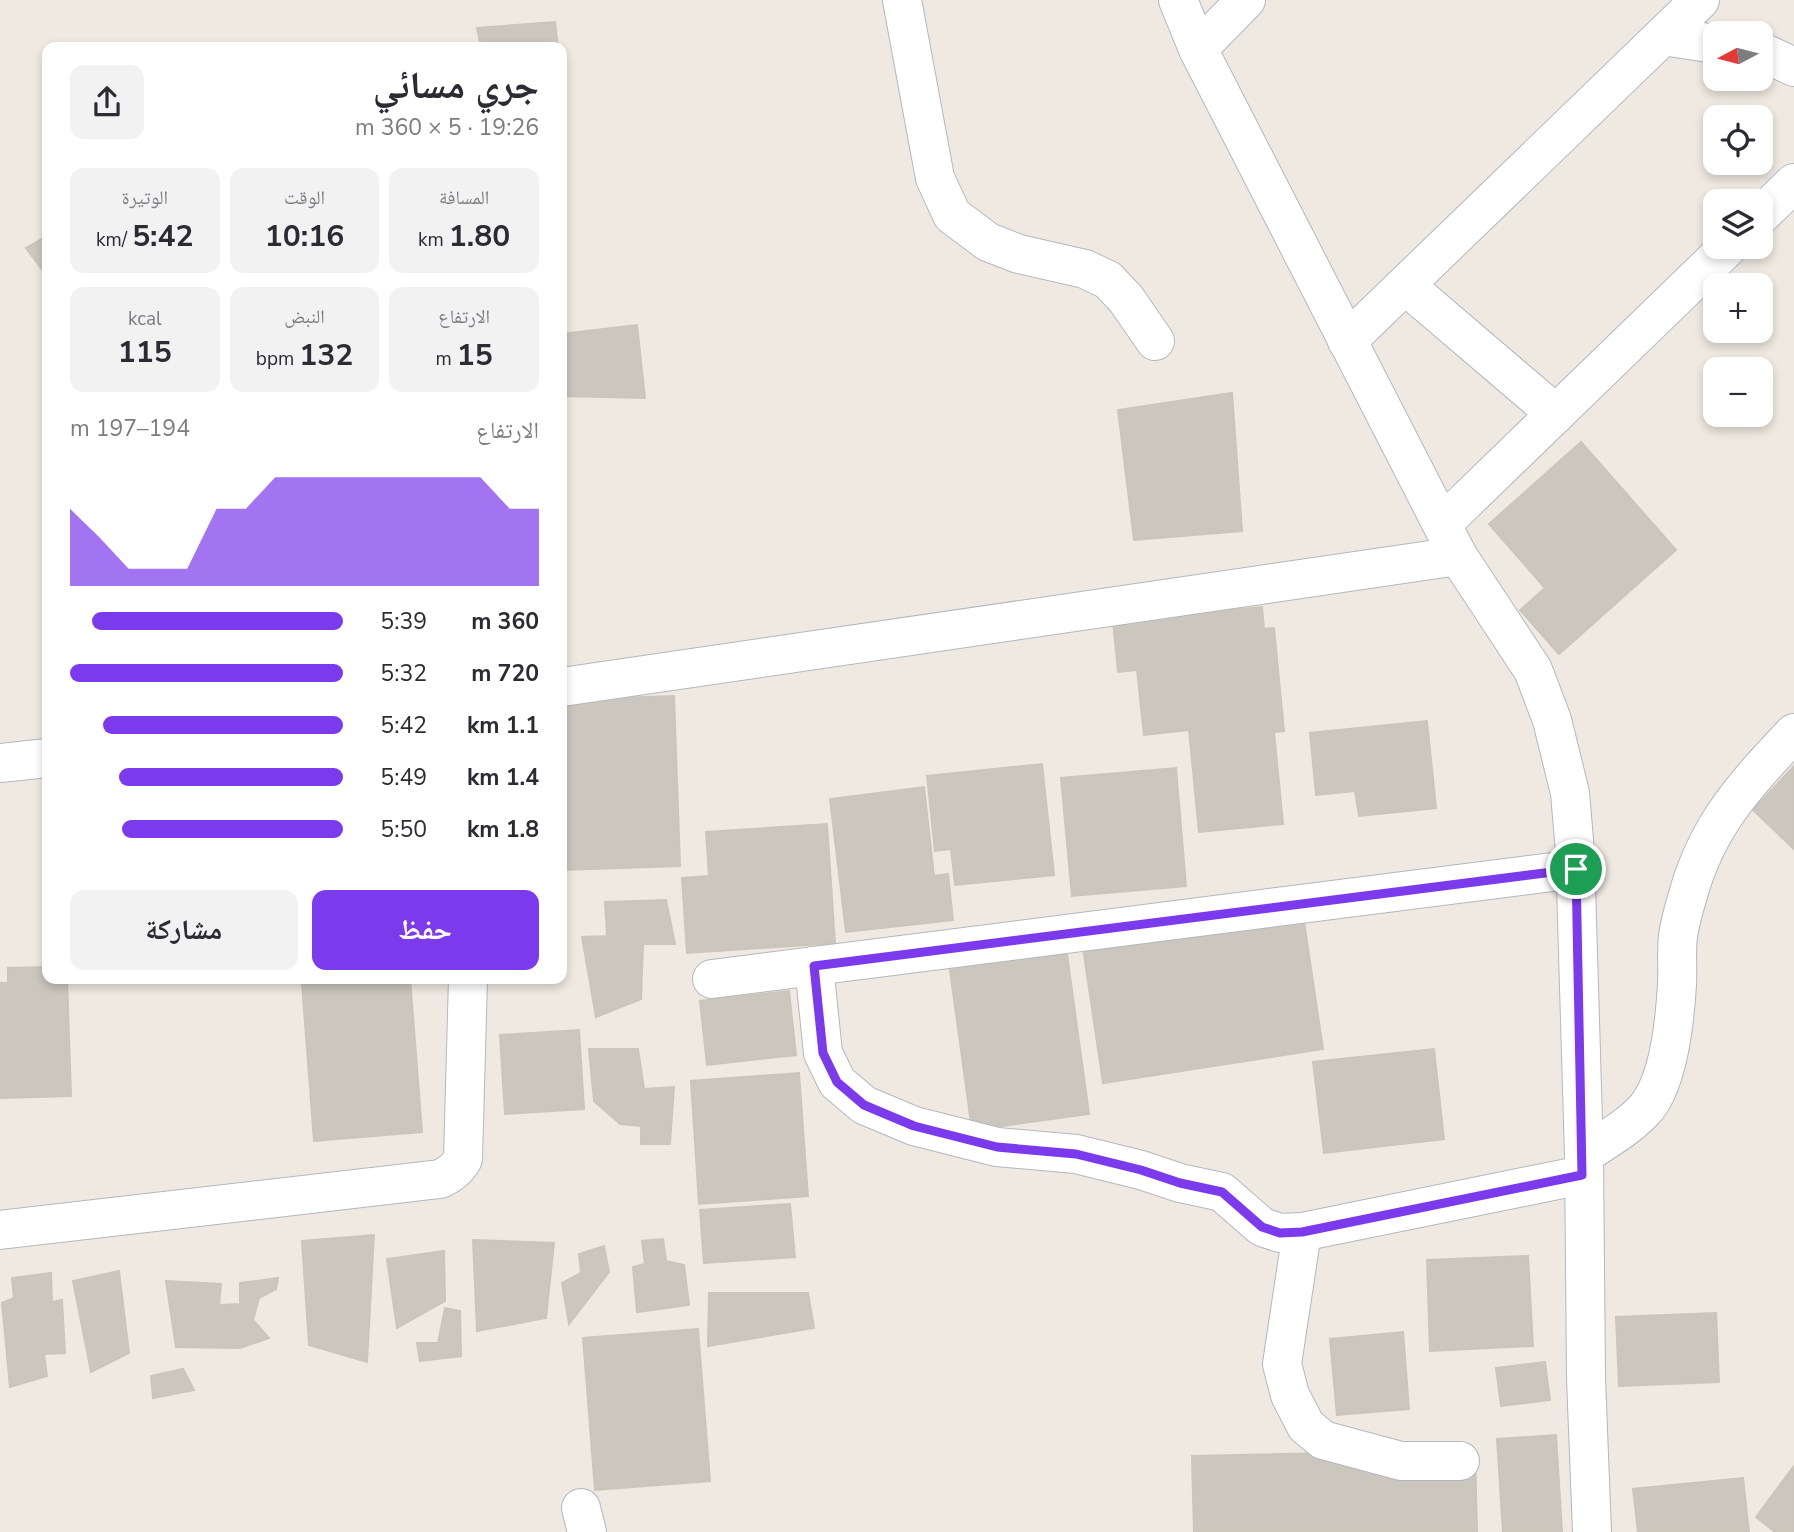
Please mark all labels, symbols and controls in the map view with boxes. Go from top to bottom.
north arrow [1703,21,1773,91]
map controls [1703,21,1773,427]
text: جري مسائي [373,60,539,111]
button: share [70,65,144,139]
button: locate [1703,105,1773,175]
text: 19:26 · 5 × 360 m [355,112,539,143]
text: الوتيرة [122,185,168,211]
text: الوقت [284,185,325,211]
text: المسافة [439,185,489,211]
button: layers [1703,189,1773,259]
text: 5:42 [132,216,194,257]
text: 10:16 [265,216,344,257]
text: 1.80 [449,216,510,257]
text: /km [96,227,132,253]
text: km [418,227,449,253]
button: + [1703,273,1773,343]
text: النبض [284,304,325,330]
text: الارتفاع [438,304,490,330]
text: kcal [128,306,162,332]
text: 115 [118,332,172,373]
text: 132 [299,335,353,376]
text: 15 [457,335,493,376]
text: bpm [256,346,299,372]
text: m [436,346,457,372]
button: − [1703,357,1773,427]
text: 194–197 m [70,413,190,444]
text: الارتفاع [476,415,539,446]
text: 5:39 [380,606,427,637]
text: 360 m [471,606,539,637]
text: 5:32 [380,658,427,689]
text: 720 m [471,658,539,689]
text: 5:42 [380,710,427,741]
text: 1.1 km [467,710,539,741]
text: 5:49 [380,762,427,793]
text: 1.4 km [467,762,539,793]
text: 5:50 [380,814,427,845]
text: 1.8 km [467,814,539,845]
pin [1546,839,1606,899]
icon: arrive [1557,850,1595,888]
button: مشاركة [70,890,298,970]
button: حفظ [312,890,539,970]

